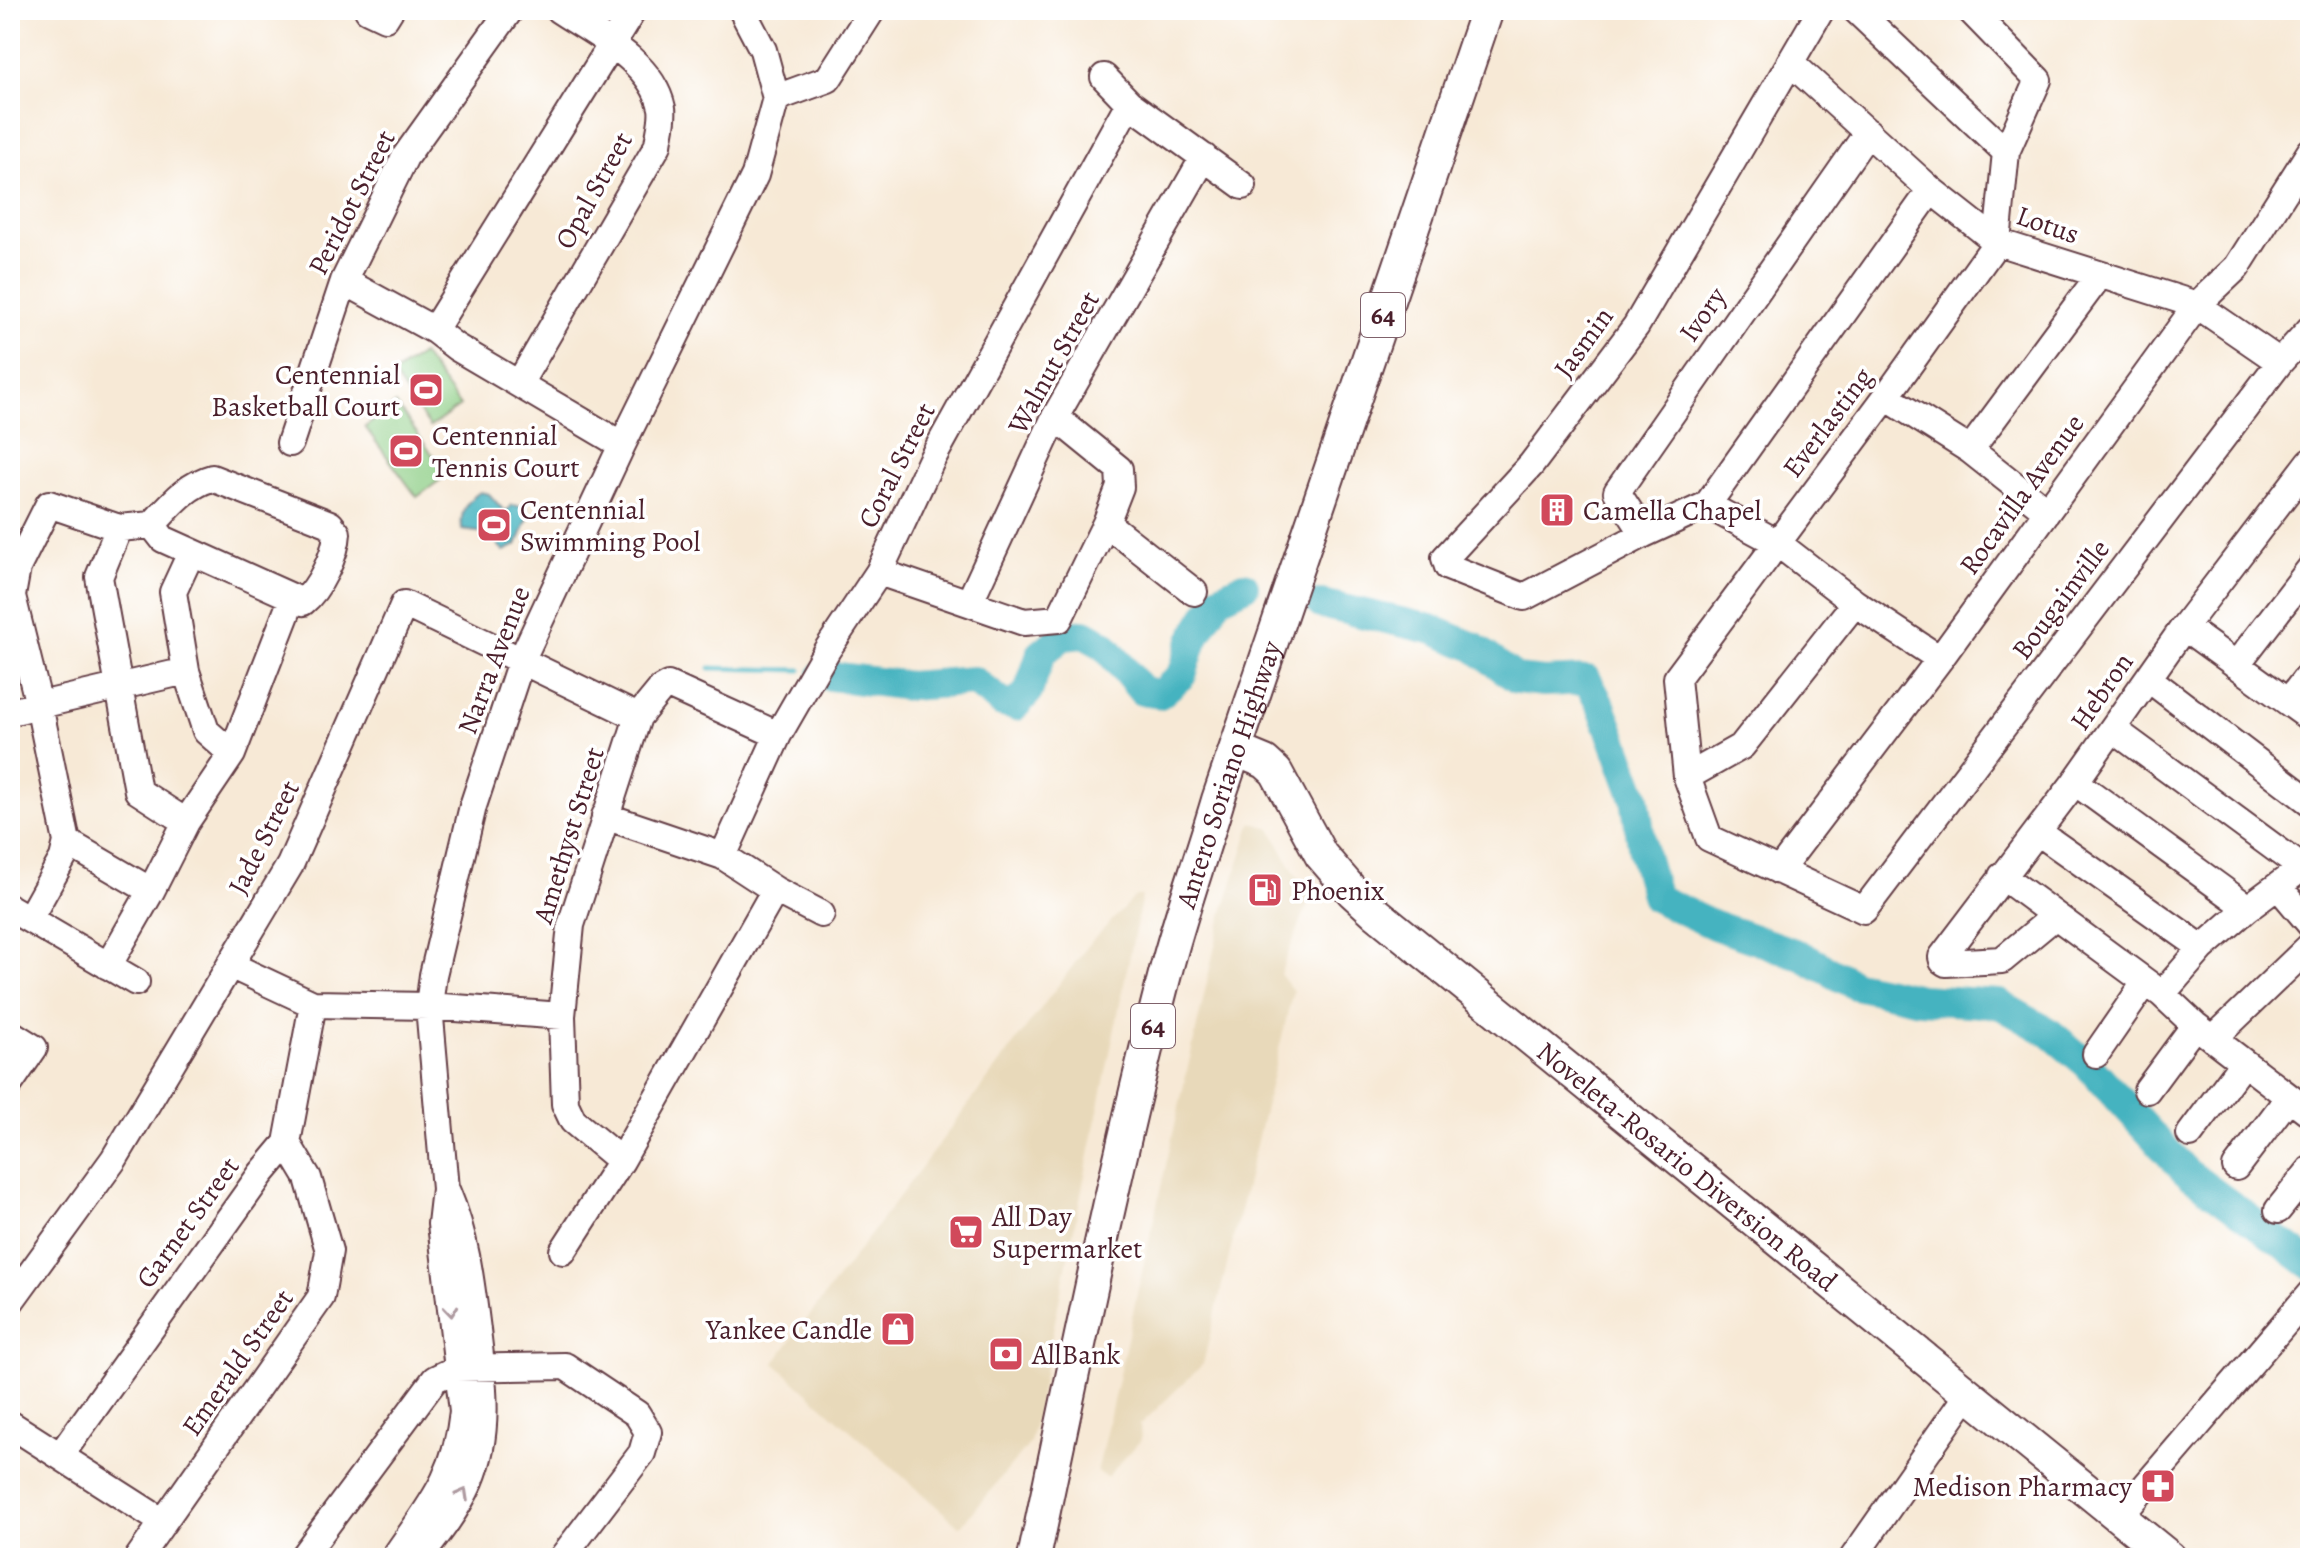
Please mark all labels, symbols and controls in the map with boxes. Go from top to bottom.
street label: Peridot Street [299,123,405,281]
street label: Opal Street [546,125,642,256]
street label: Lotus [2011,197,2084,253]
street label: Ivory [1670,279,1736,350]
street label: Walnut Street [999,284,1109,442]
road number: 64 [1361,293,1405,337]
street label: Jasmin [1545,299,1622,386]
place label: Centennial Basketball Court [211,356,400,426]
street label: Everlasting [1774,360,1882,485]
sports icon: Centennial Basketball Court [407,371,445,409]
street label: Coral Street [849,396,945,535]
street label: Rocavilla Avenue [1951,406,2093,583]
place label: Centennial Tennis Court [432,417,580,487]
sports icon: Centennial Tennis Court [387,432,425,470]
place label: Centennial Swimming Pool [520,491,700,561]
building icon: Camella Chapel [1538,491,1576,529]
place label: Camella Chapel [1583,492,1762,530]
sports icon: Centennial Swimming Pool [475,506,513,544]
street label: Bougainville [2003,532,2119,668]
street label: Narra Avenue [448,581,540,740]
street label: Antero Soriano Highway [1167,636,1291,914]
street label: Hebron [2061,645,2142,738]
street label: Amethyst Street [524,742,614,929]
street label: Jade Street [219,774,309,901]
fuel station icon: Phoenix [1246,871,1284,909]
place label: Phoenix [1291,872,1385,910]
road number: 64 [1131,1004,1175,1048]
street label: Noveleta-Rosario Diversion Road [1528,1033,1846,1301]
street label: Garnet Street [127,1149,248,1296]
place label: All Day Supermarket [991,1198,1142,1268]
supermarket icon: All Day Supermarket [947,1213,985,1251]
street label: Emerald Street [173,1282,303,1444]
one-way arrow [443,1305,460,1318]
shop icon: Yankee Candle [879,1310,917,1348]
place label: Yankee Candle [705,1311,872,1349]
bank icon: AllBank [987,1335,1025,1373]
place label: AllBank [1031,1336,1121,1374]
pharmacy icon: Medison Pharmacy [2139,1467,2177,1505]
place label: Medison Pharmacy [1912,1468,2133,1506]
one-way arrow [453,1488,469,1503]

